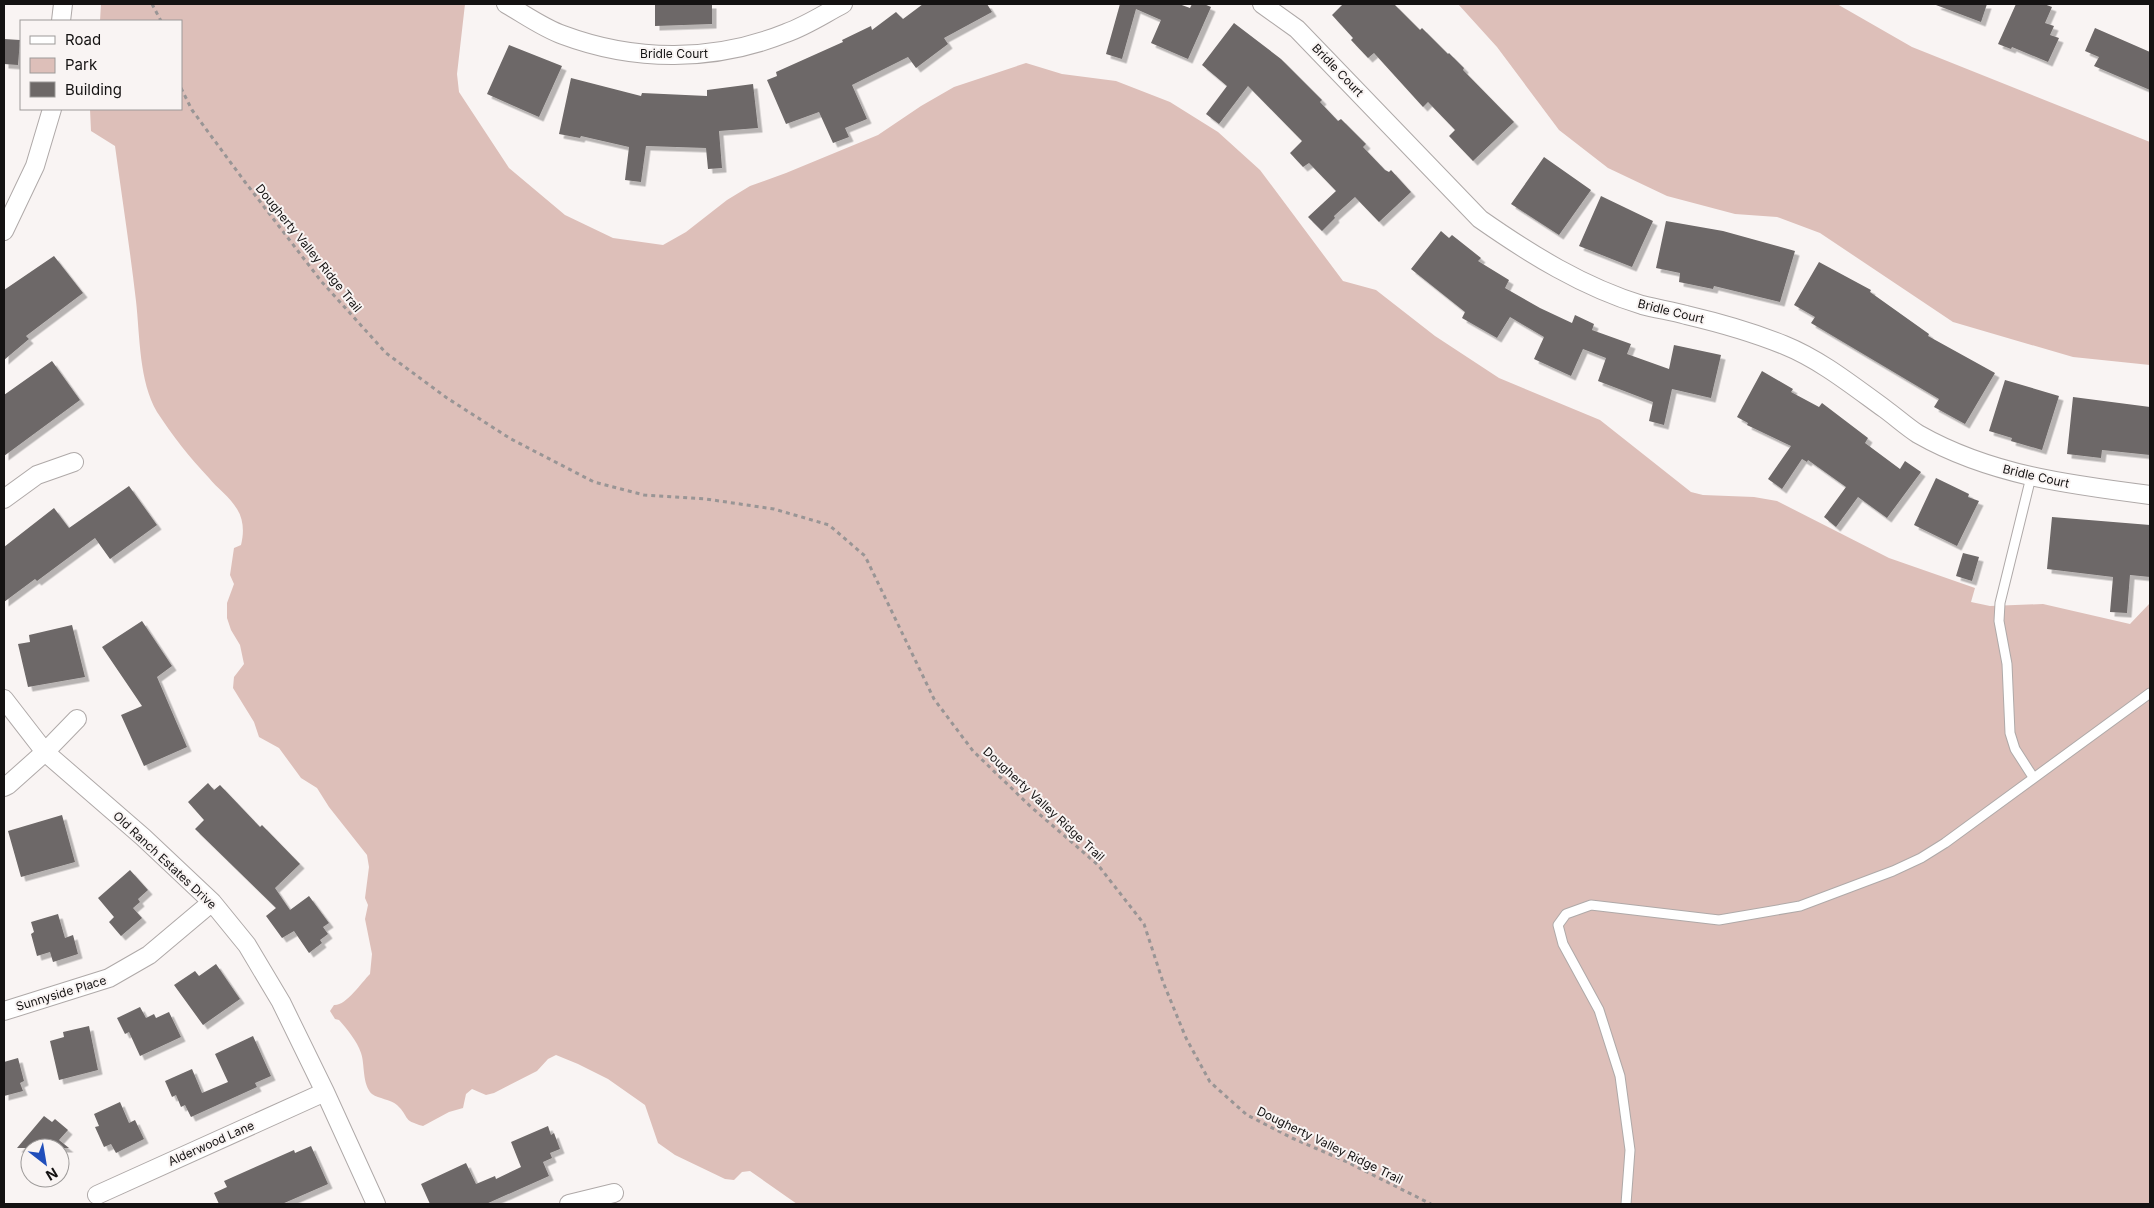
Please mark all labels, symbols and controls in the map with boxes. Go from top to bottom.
legend [20,20,182,110]
text: Road [65,30,101,49]
street label: Bridle Court [1309,40,1367,100]
street label: Bridle Court [640,46,708,61]
text: Park [65,55,98,74]
text: Building [65,80,122,99]
street label: Dougherty Valley Ridge Trail [253,181,365,315]
street label: Bridle Court [1636,296,1706,326]
street label: Bridle Court [2001,461,2071,491]
street label: Dougherty Valley Ridge Trail [980,744,1108,864]
street label: Old Ranch Estates Drive [110,808,220,912]
street label: Sunnyside Place [14,972,108,1014]
street label: Dougherty Valley Ridge Trail [1255,1103,1405,1187]
street label: Alderwood Lane [166,1117,256,1169]
north arrow [20,1138,70,1188]
text: N [43,1165,61,1185]

